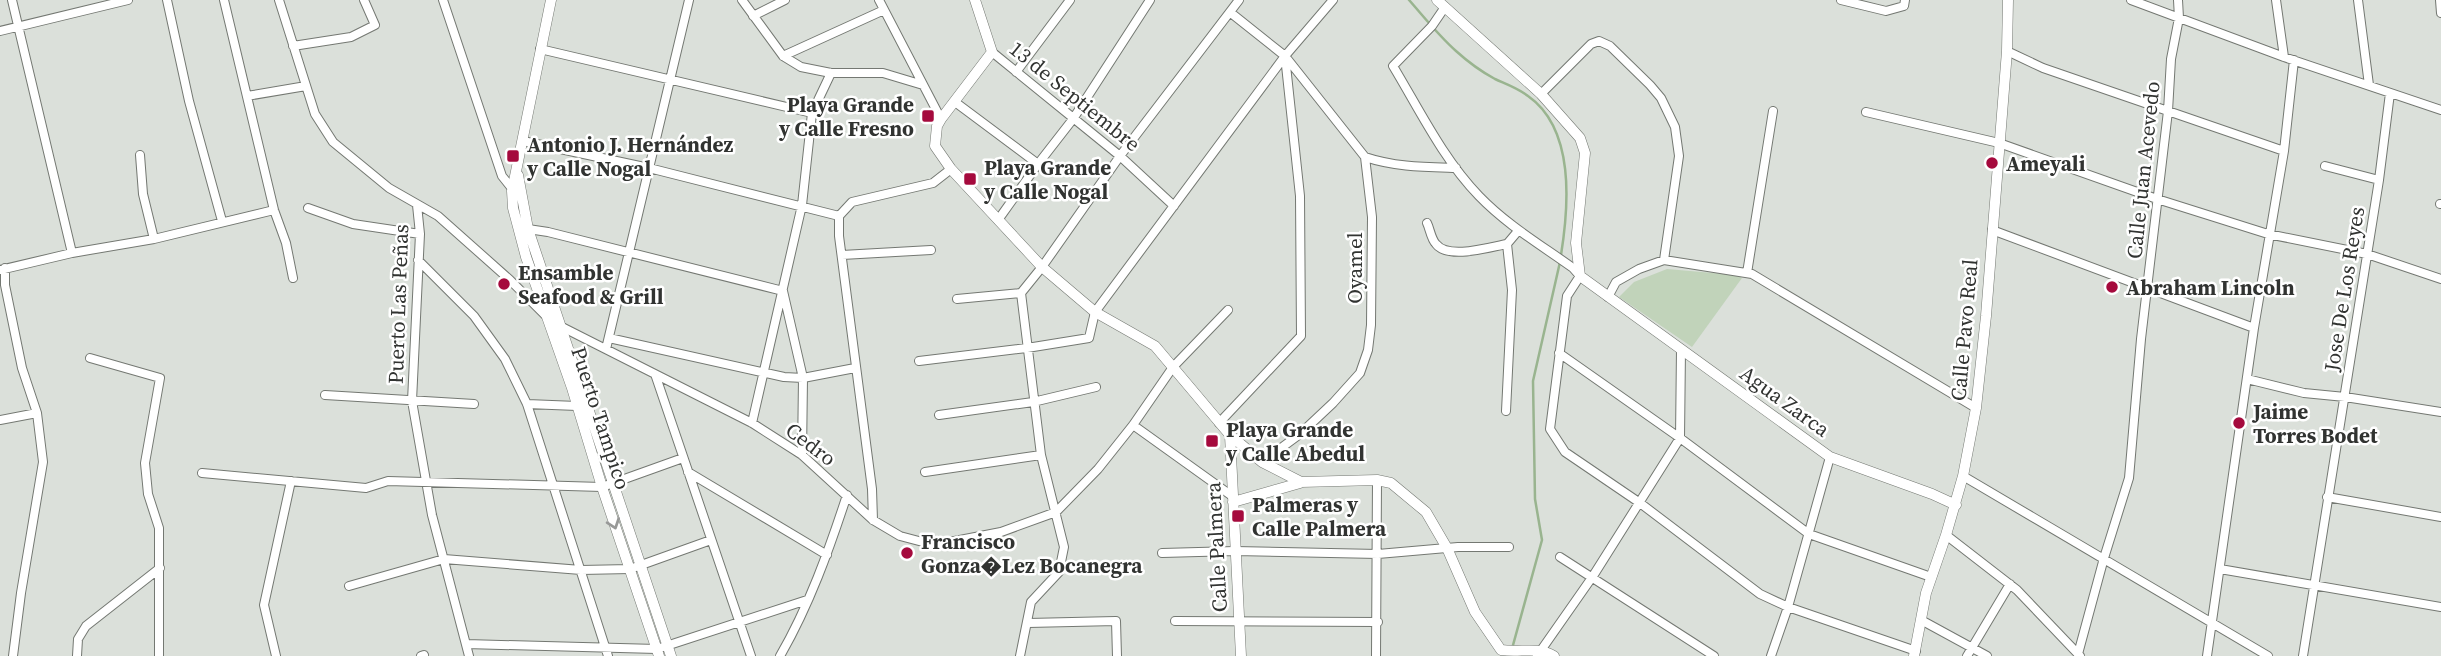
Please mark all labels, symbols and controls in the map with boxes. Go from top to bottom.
street label: 13 de Septiembre [1003,34,1147,158]
street label: Calle Juan Acevedo [2119,80,2167,260]
place label: Playa Grande y Calle Fresno [778,90,914,143]
marker: Playa Grande y Calle Fresno [920,108,936,124]
place label: Antonio J. Hernández y Calle Nogal [526,130,733,183]
marker: Antonio J. Hernández y Calle Nogal [505,148,521,164]
place label: Ameyali [2006,149,2086,178]
place label: Playa Grande y Calle Nogal [983,153,1111,206]
marker: Ameyali [1984,155,2000,171]
marker: Playa Grande y Calle Nogal [962,171,978,187]
street label: Jose De Los Reyes [2317,205,2371,374]
street label: Puerto Las Peñas [381,224,415,384]
street label: Oyamel [1340,232,1369,304]
place label: Ensamble Seafood & Grill [518,258,664,311]
street label: Calle Pavo Real [1943,258,1985,402]
place label: Abraham Lincoln [2126,273,2295,302]
marker: Ensamble Seafood & Grill [496,276,512,292]
marker: Abraham Lincoln [2104,279,2120,295]
street label: Puerto Tampico [564,343,638,493]
street label: Agua Zarca [1734,359,1836,444]
place label: Jaime Torres Bodet [2251,397,2378,450]
place label: Playa Grande y Calle Abedul [1225,415,1365,468]
marker: Jaime Torres Bodet [2231,415,2247,431]
street label: Cedro [780,416,842,472]
marker: Playa Grande y Calle Abedul [1204,433,1220,449]
street label: Calle Palmera [1198,481,1234,613]
place label: Palmeras y Calle Palmera [1252,490,1387,543]
marker: Palmeras y Calle Palmera [1230,508,1246,524]
one-way arrow [606,517,620,529]
place label: Francisco Gonza�Lez Bocanegra [921,527,1143,580]
marker: Francisco Gonza�Lez Bocanegra [899,545,915,561]

